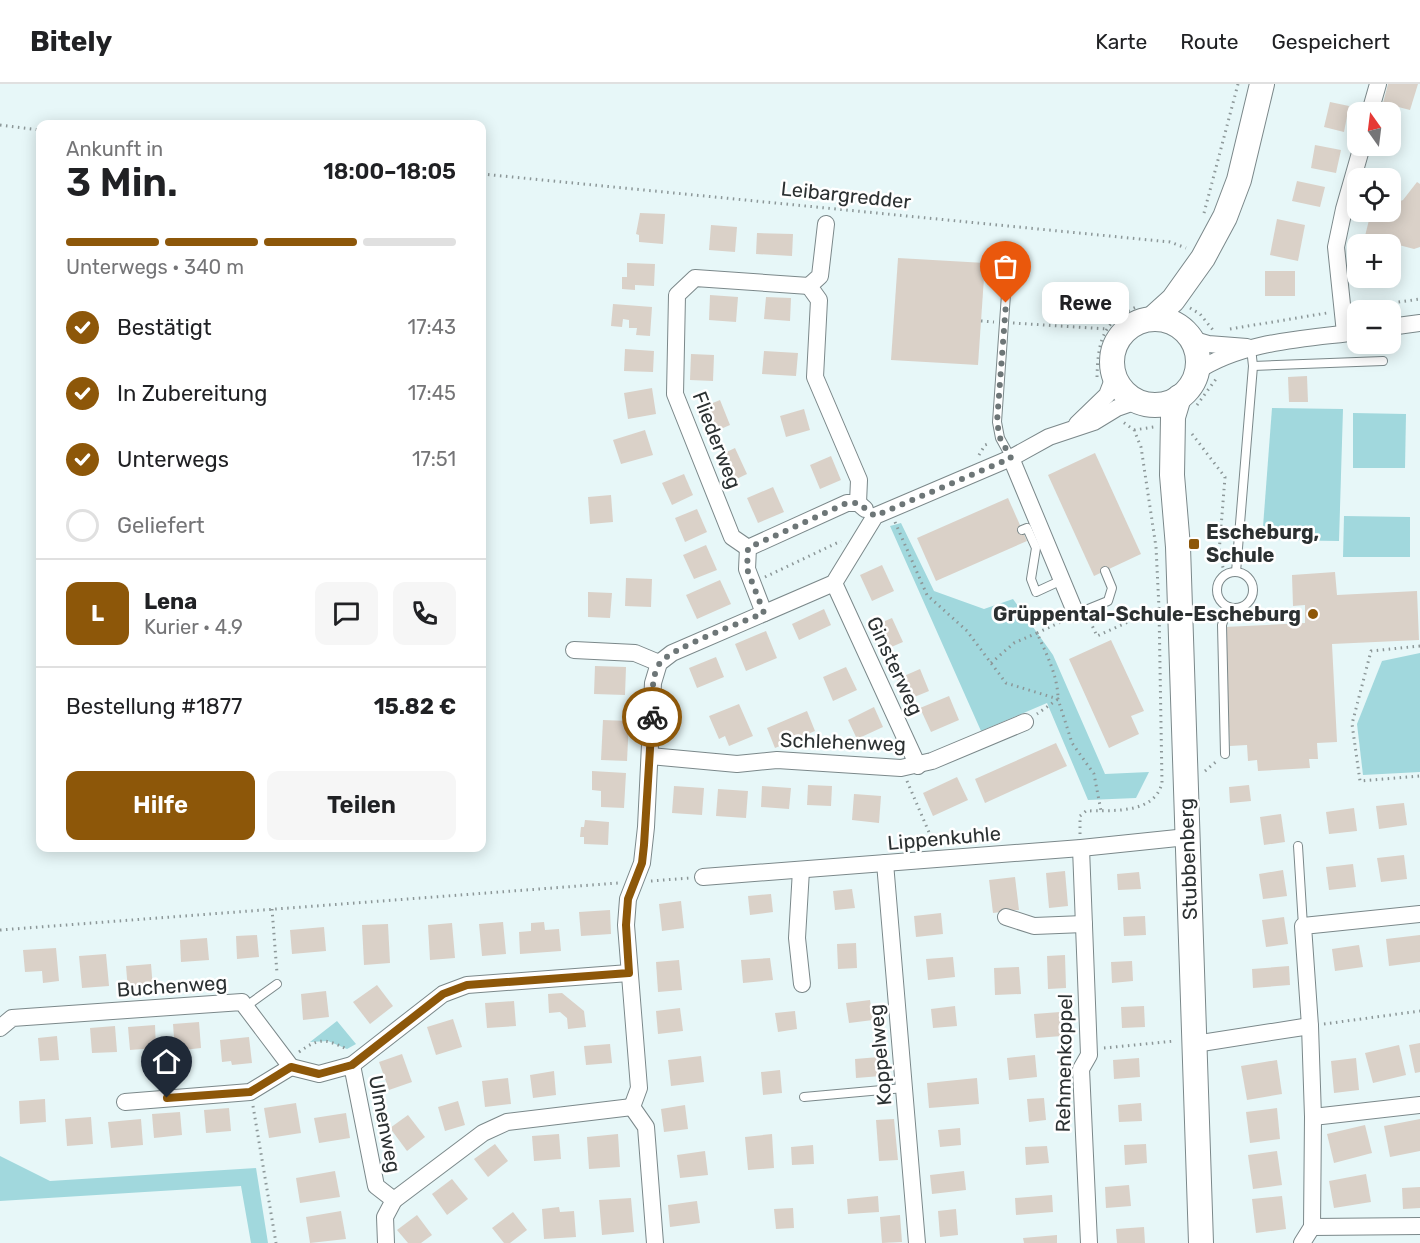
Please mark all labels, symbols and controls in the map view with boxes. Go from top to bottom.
text: Bitely [30,25,112,58]
text: Karte [1095,29,1147,54]
text: Route [1180,29,1239,54]
text: Gespeichert [1272,29,1390,54]
north arrow [1347,102,1401,156]
map controls [1347,102,1401,354]
text: Ankunft in [66,137,163,161]
text: 18:00–18:05 [323,158,456,185]
text: 3 Min. [66,160,178,206]
button: locate [1347,168,1401,222]
street label: Leibargredder [780,176,913,214]
button: + [1347,234,1401,288]
pin [980,241,1031,303]
icon: bag [989,250,1022,283]
text: Unterwegs · 340 m [66,255,244,279]
callout: Rewe [1042,282,1129,324]
text: Rewe [1059,291,1112,315]
button: − [1347,300,1401,354]
icon: check [66,311,99,344]
text: Bestätigt [117,314,212,341]
text: 17:43 [408,315,456,339]
icon: check [66,377,99,410]
text: In Zubereitung [117,380,267,407]
text: 17:45 [408,381,456,405]
street label: Fliederweg [687,388,747,492]
icon: check [66,443,99,476]
text: Unterwegs [117,446,229,473]
text: 17:51 [412,447,456,471]
text: Geliefert [117,512,205,539]
place label: Escheburg, Schule [1206,520,1319,567]
marker: Escheburg, Schule [1187,537,1201,551]
button: chat [315,582,378,645]
button: phone [393,582,456,645]
text: Lena [144,588,197,615]
text: L [91,600,104,627]
place label: Grüppental-Schule-Escheburg [993,602,1301,626]
marker: Grüppental-Schule-Escheburg [1306,607,1320,621]
street label: Ginsterweg [862,613,928,719]
text: Kurier · 4.9 [144,615,243,639]
courier [622,687,682,747]
text: Bestellung #1877 [66,693,242,720]
text: 15.82 € [374,693,456,720]
icon: bike [636,701,669,734]
street label: Schlehenweg [780,728,906,756]
button: Hilfe [66,771,255,840]
button: Teilen [267,771,456,840]
street label: Stubbenberg [1174,798,1202,920]
street label: Lippenkuhle [886,821,1002,855]
street label: Buchenweg [116,970,228,1002]
street label: Rehmenkoppel [1051,993,1077,1133]
street label: Koppelweg [864,1003,896,1107]
pin [141,1036,192,1098]
icon: home [150,1045,183,1078]
street label: Ulmenweg [364,1073,406,1175]

